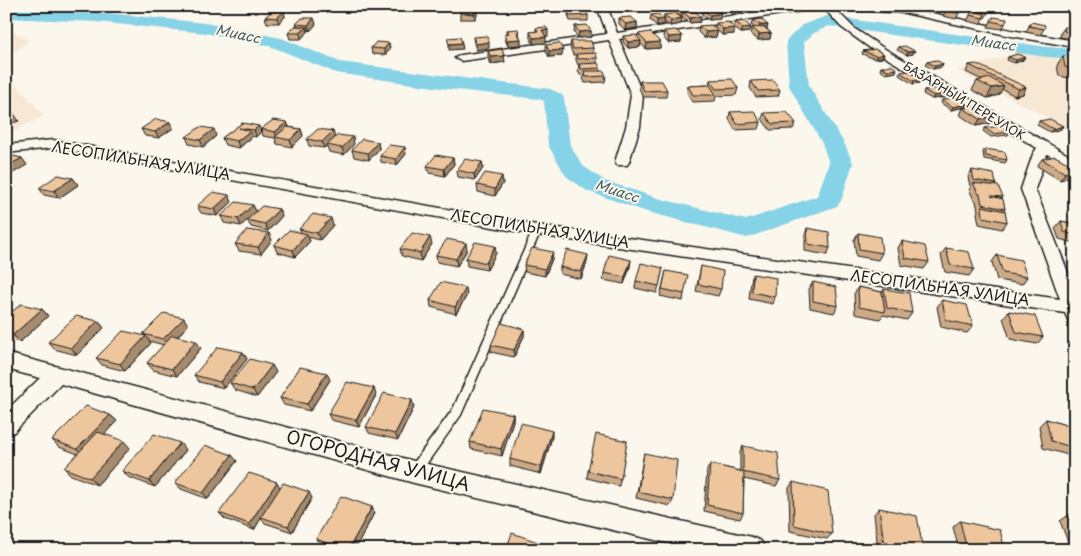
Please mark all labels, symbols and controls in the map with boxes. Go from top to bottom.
water label: Миасс [214,19,264,49]
water label: Миасс [969,29,1018,56]
street label: БАЗАРНЫЙ ПЕРЕУЛОК [900,57,1029,144]
street label: ЛЕСОПИЛЬНАЯ УЛИЦА [50,134,232,185]
water label: Миасс [593,174,643,208]
street label: ЛЕСОПИЛЬНАЯ УЛИЦА [449,202,631,253]
street label: ЛЕСОПИЛЬНАЯ УЛИЦА [849,263,1031,310]
street label: ОГОРОДНАЯ УЛИЦА [284,422,473,497]

